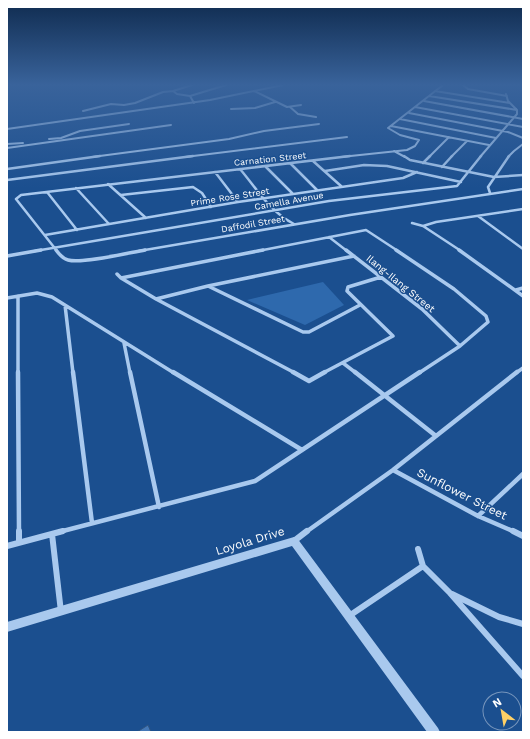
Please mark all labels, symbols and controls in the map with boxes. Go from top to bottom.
street label: Carnation Street [233,150,307,168]
street label: Prime Rose Street [190,186,270,208]
street label: Camella Avenue [254,190,324,212]
street label: Daffodil Street [220,213,286,235]
street label: Ilang-Ilang Street [364,252,438,315]
street label: Sunflower Street [415,465,509,523]
street label: Loyola Drive [214,524,286,558]
north arrow [482,691,522,731]
text: N [490,695,504,711]

